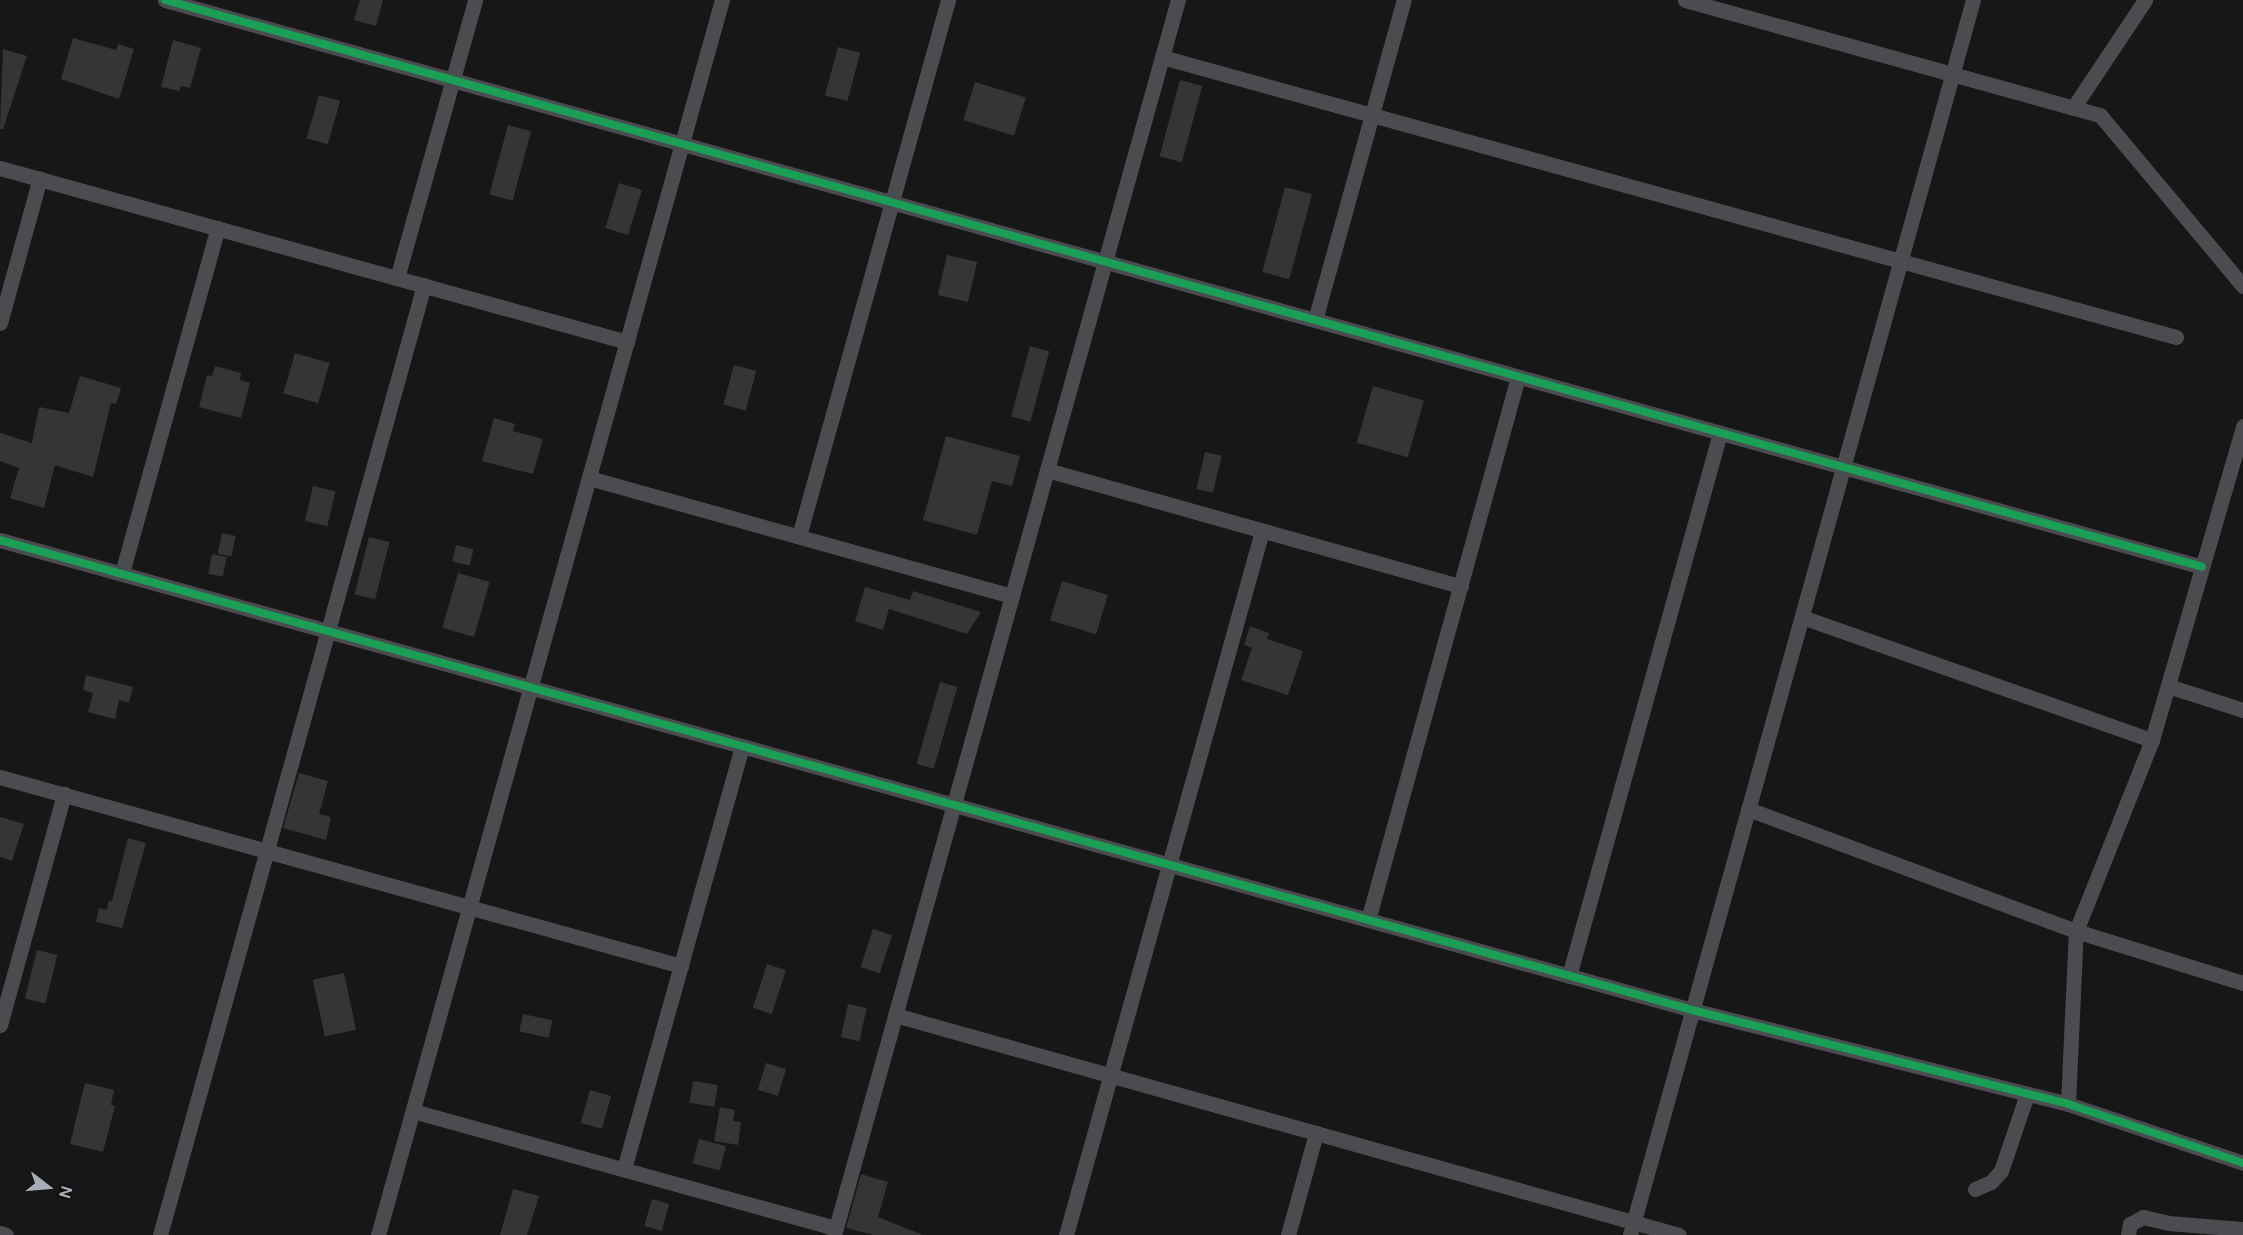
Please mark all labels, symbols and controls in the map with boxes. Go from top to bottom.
north arrow [18,1157,78,1217]
text: N [54,1184,77,1201]

